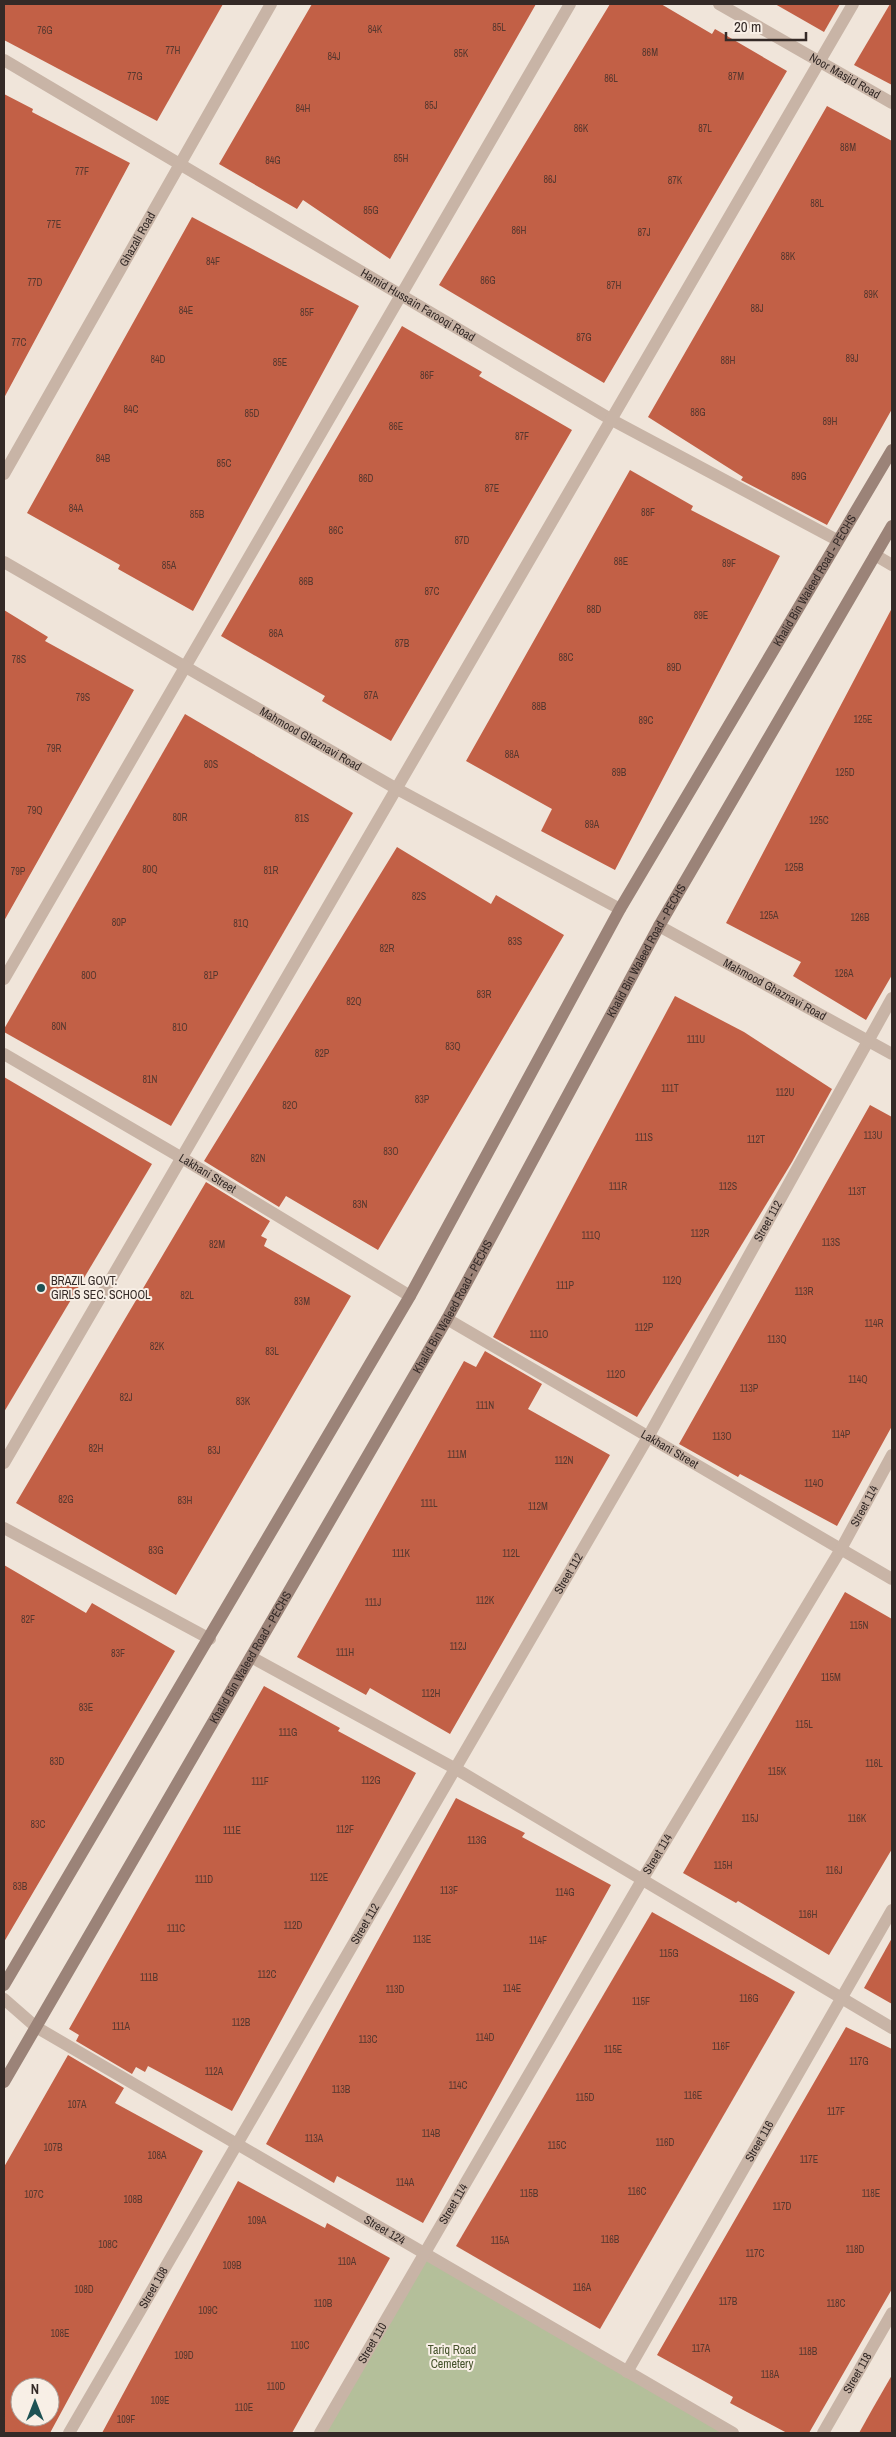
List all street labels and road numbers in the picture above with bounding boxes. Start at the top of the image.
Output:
street label: Noor Masjid Road [806,49,883,103]
street label: Ghazali Road [116,209,159,269]
street label: Hamid Hussain Farooqi Road [358,265,478,345]
street label: Khalid Bin Waleed Road - PECHS [770,511,860,649]
street label: Mahmood Ghaznavi Road [257,703,364,775]
street label: Khalid Bin Waleed Road - PECHS [603,881,690,1020]
street label: Mahmood Ghaznavi Road [720,955,829,1024]
street label: Lakhani Street [176,1150,239,1197]
street label: Street 112 [750,1198,786,1245]
street label: Khalid Bin Waleed Road - PECHS [409,1237,496,1376]
street label: Lakhani Street [638,1426,702,1472]
street label: Street 114 [847,1482,882,1530]
street label: Street 112 [550,1550,587,1597]
street label: Khalid Bin Waleed Road - PECHS [206,1588,295,1726]
street label: Street 114 [639,1830,676,1878]
street label: Street 112 [347,1900,383,1947]
street label: Street 116 [741,2118,777,2165]
street label: Street 114 [435,2180,472,2227]
street label: Street 124 [361,2212,409,2249]
street label: Street 108 [135,2264,172,2311]
street label: Street 110 [354,2320,391,2367]
street label: Street 118 [839,2350,875,2397]

